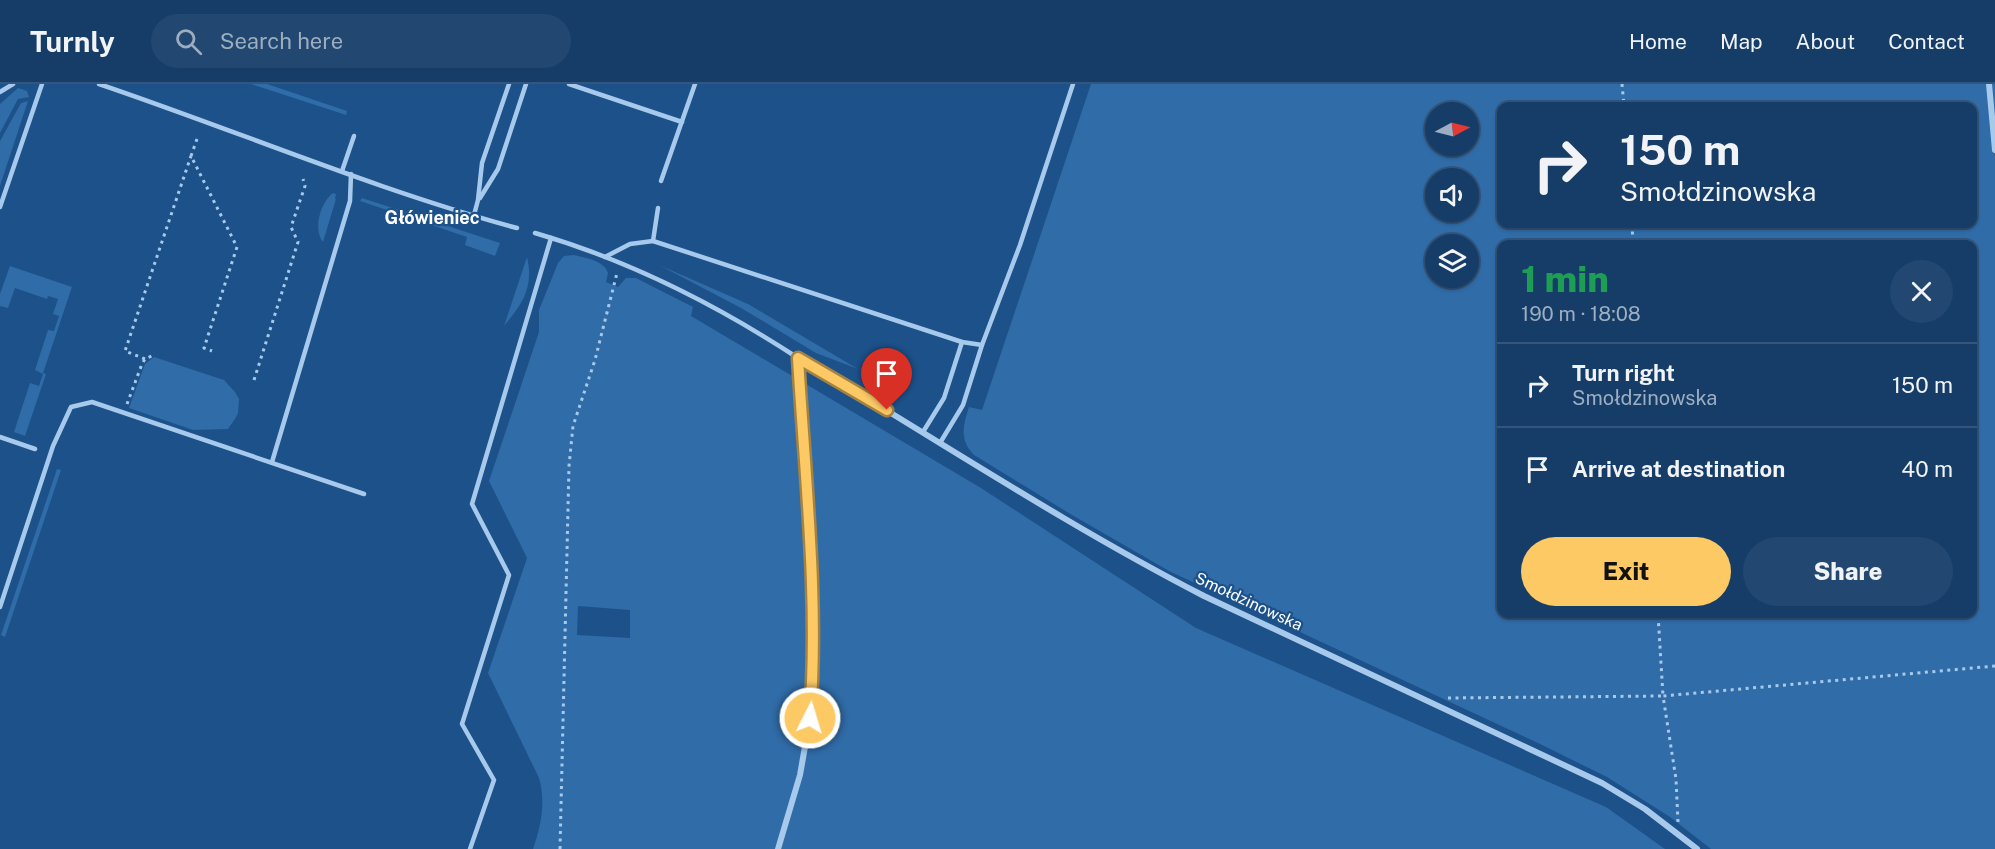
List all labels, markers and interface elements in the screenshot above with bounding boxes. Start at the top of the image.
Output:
search box [151,14,571,68]
text: Turnly [30,25,115,58]
icon: search [172,25,205,58]
text: Search here [220,28,343,54]
text: Home [1629,29,1687,54]
text: Map [1720,29,1763,54]
text: About [1796,29,1855,54]
text: Contact [1888,29,1965,54]
north arrow [1425,102,1479,156]
map controls [1425,102,1479,288]
text: 150 m [1620,125,1740,174]
icon: right [1521,126,1599,204]
button: sound [1425,168,1479,222]
text: Smołdzinowska [1620,175,1816,207]
district label: Główieniec [385,207,480,228]
button: layers [1425,234,1479,288]
text: 1 min [1521,258,1609,300]
button: close [1890,260,1953,323]
text: 190 m · 18:08 [1521,302,1641,326]
pin [861,348,912,410]
icon: arrive [870,357,903,390]
text: Turn right [1572,360,1675,386]
icon: right [1521,369,1554,402]
text: 150 m [1892,372,1953,398]
text: Smołdzinowska [1572,386,1717,410]
icon: arrive [1521,453,1554,486]
text: Arrive at destination [1572,456,1785,482]
text: 40 m [1901,456,1953,482]
button: Exit [1521,537,1731,606]
button: Share [1743,537,1953,606]
street label: Smołdzinowska [1192,568,1306,635]
position arrow [778,686,842,750]

